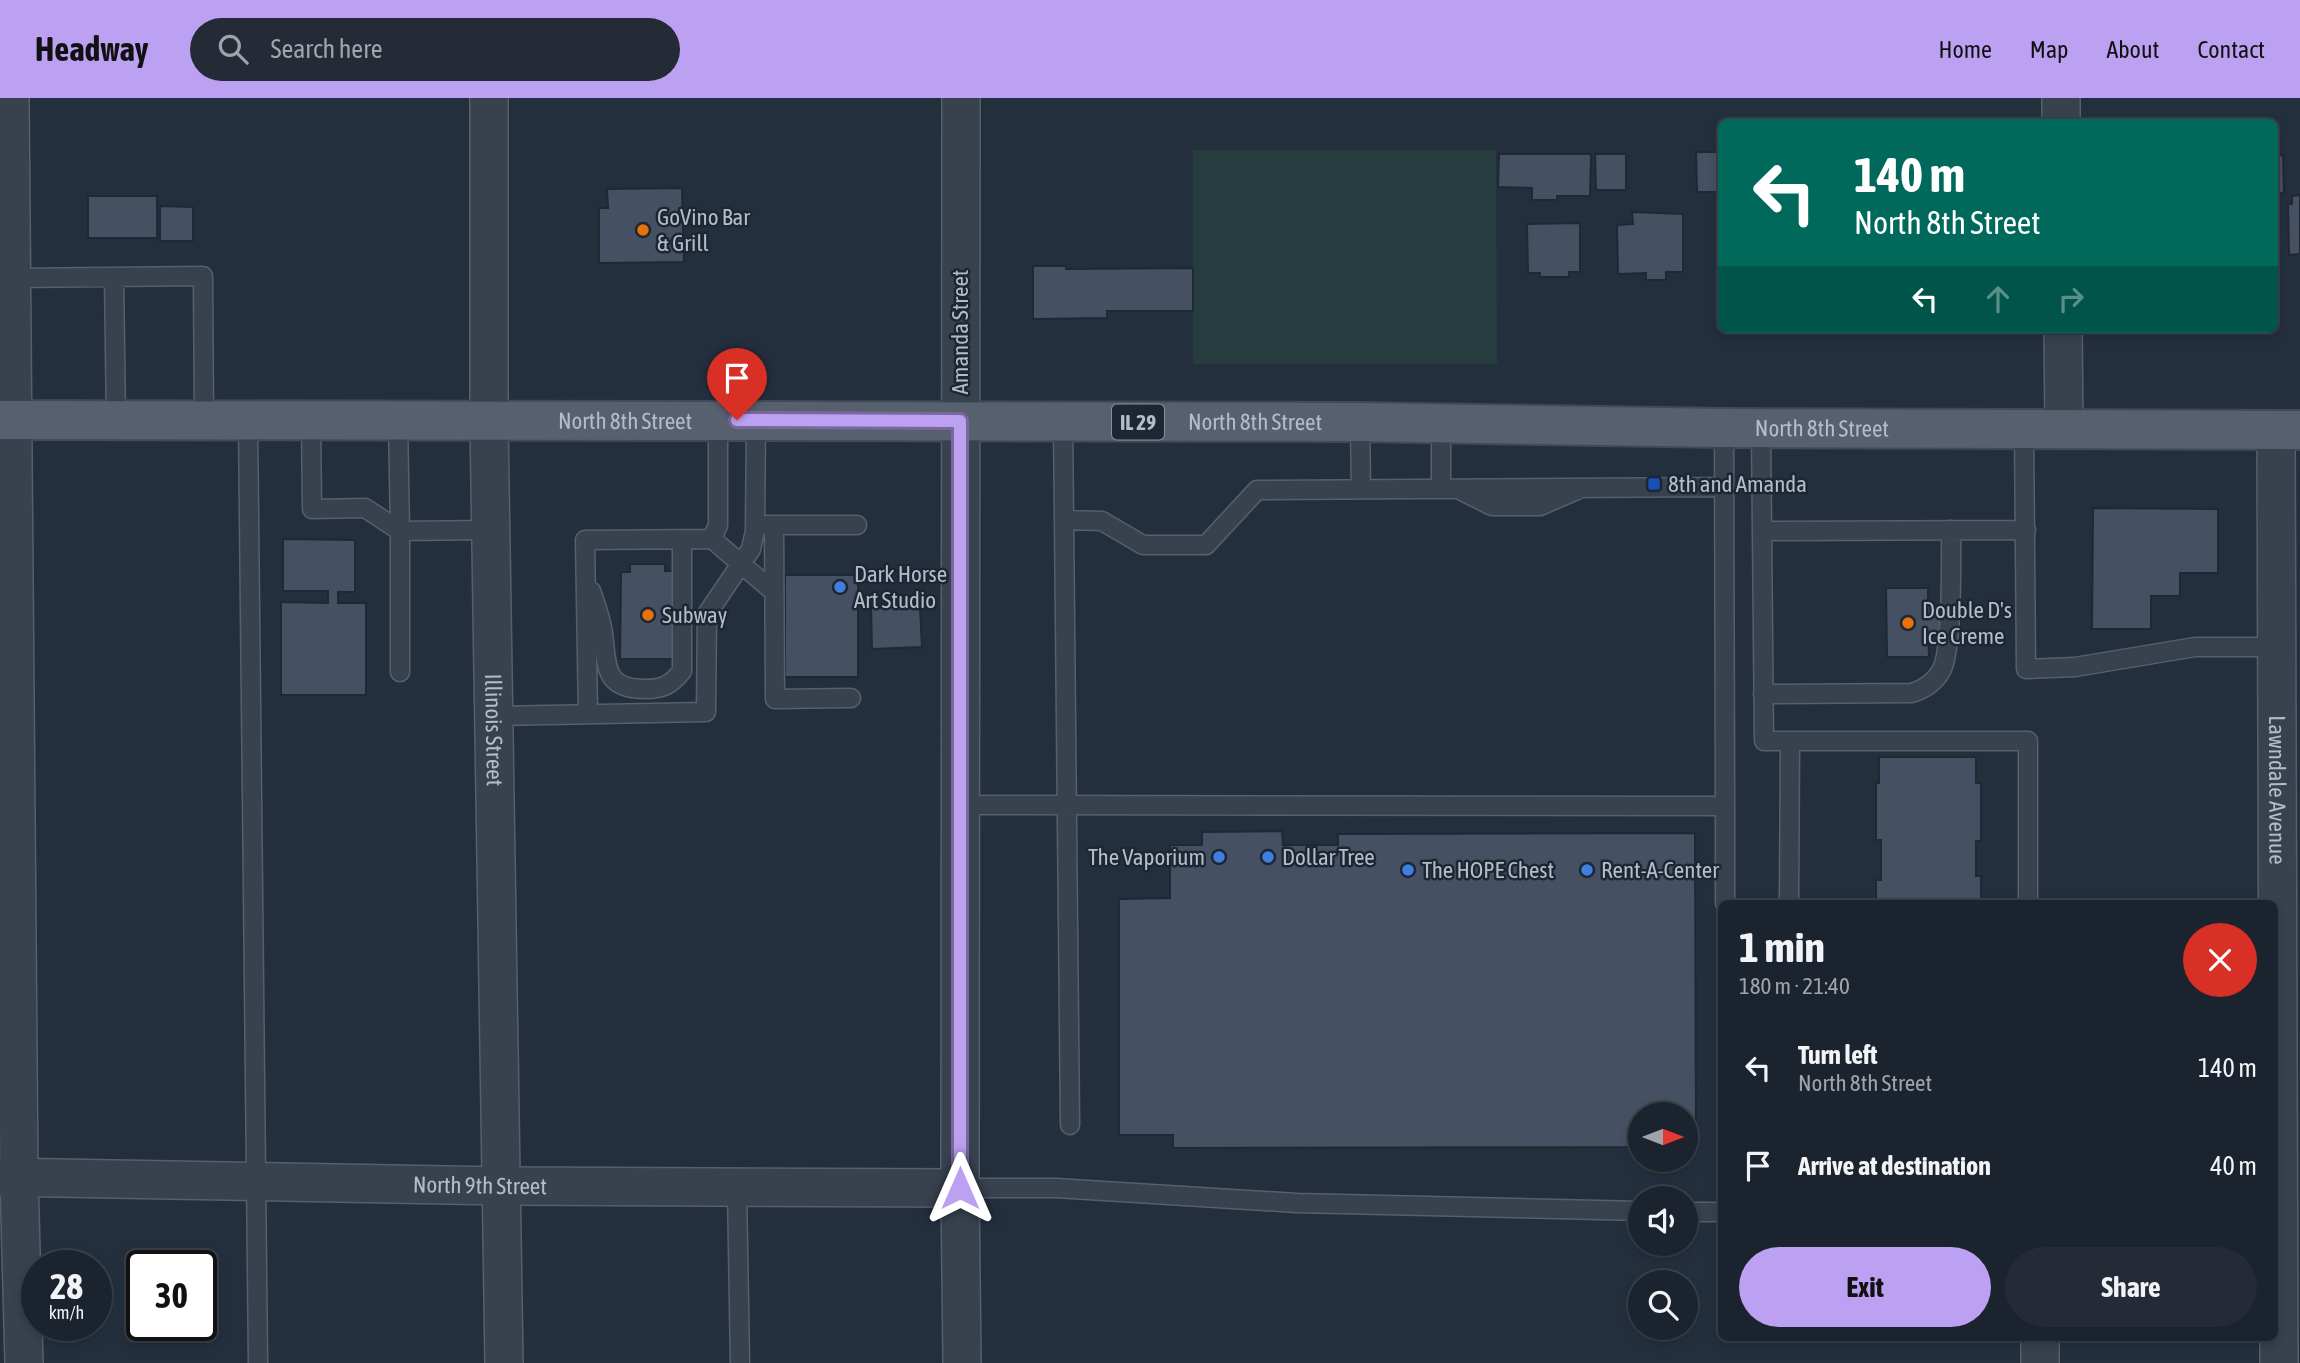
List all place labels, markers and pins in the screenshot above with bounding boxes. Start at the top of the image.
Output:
place label: GoVino Bar & Grill [657,204,751,256]
marker: GoVino Bar & Grill [635,222,651,238]
pin [707,348,767,420]
place label: 8th and Amanda [1668,471,1807,497]
marker: 8th and Amanda [1646,476,1662,492]
place label: Dark Horse Art Studio [854,561,947,613]
marker: Dark Horse Art Studio [832,579,848,595]
place label: Double D's Ice Creme [1922,597,2012,649]
place label: Subway [662,602,727,628]
marker: Subway [640,607,656,623]
marker: Double D's Ice Creme [1900,615,1916,631]
place label: The Vaporium [1088,844,1205,870]
place label: Dollar Tree [1282,844,1375,870]
marker: The Vaporium [1211,849,1227,865]
marker: Dollar Tree [1260,849,1276,865]
place label: The HOPE Chest [1422,857,1554,883]
place label: Rent-A-Center [1601,857,1720,883]
marker: The HOPE Chest [1400,862,1416,878]
marker: Rent-A-Center [1579,862,1595,878]

